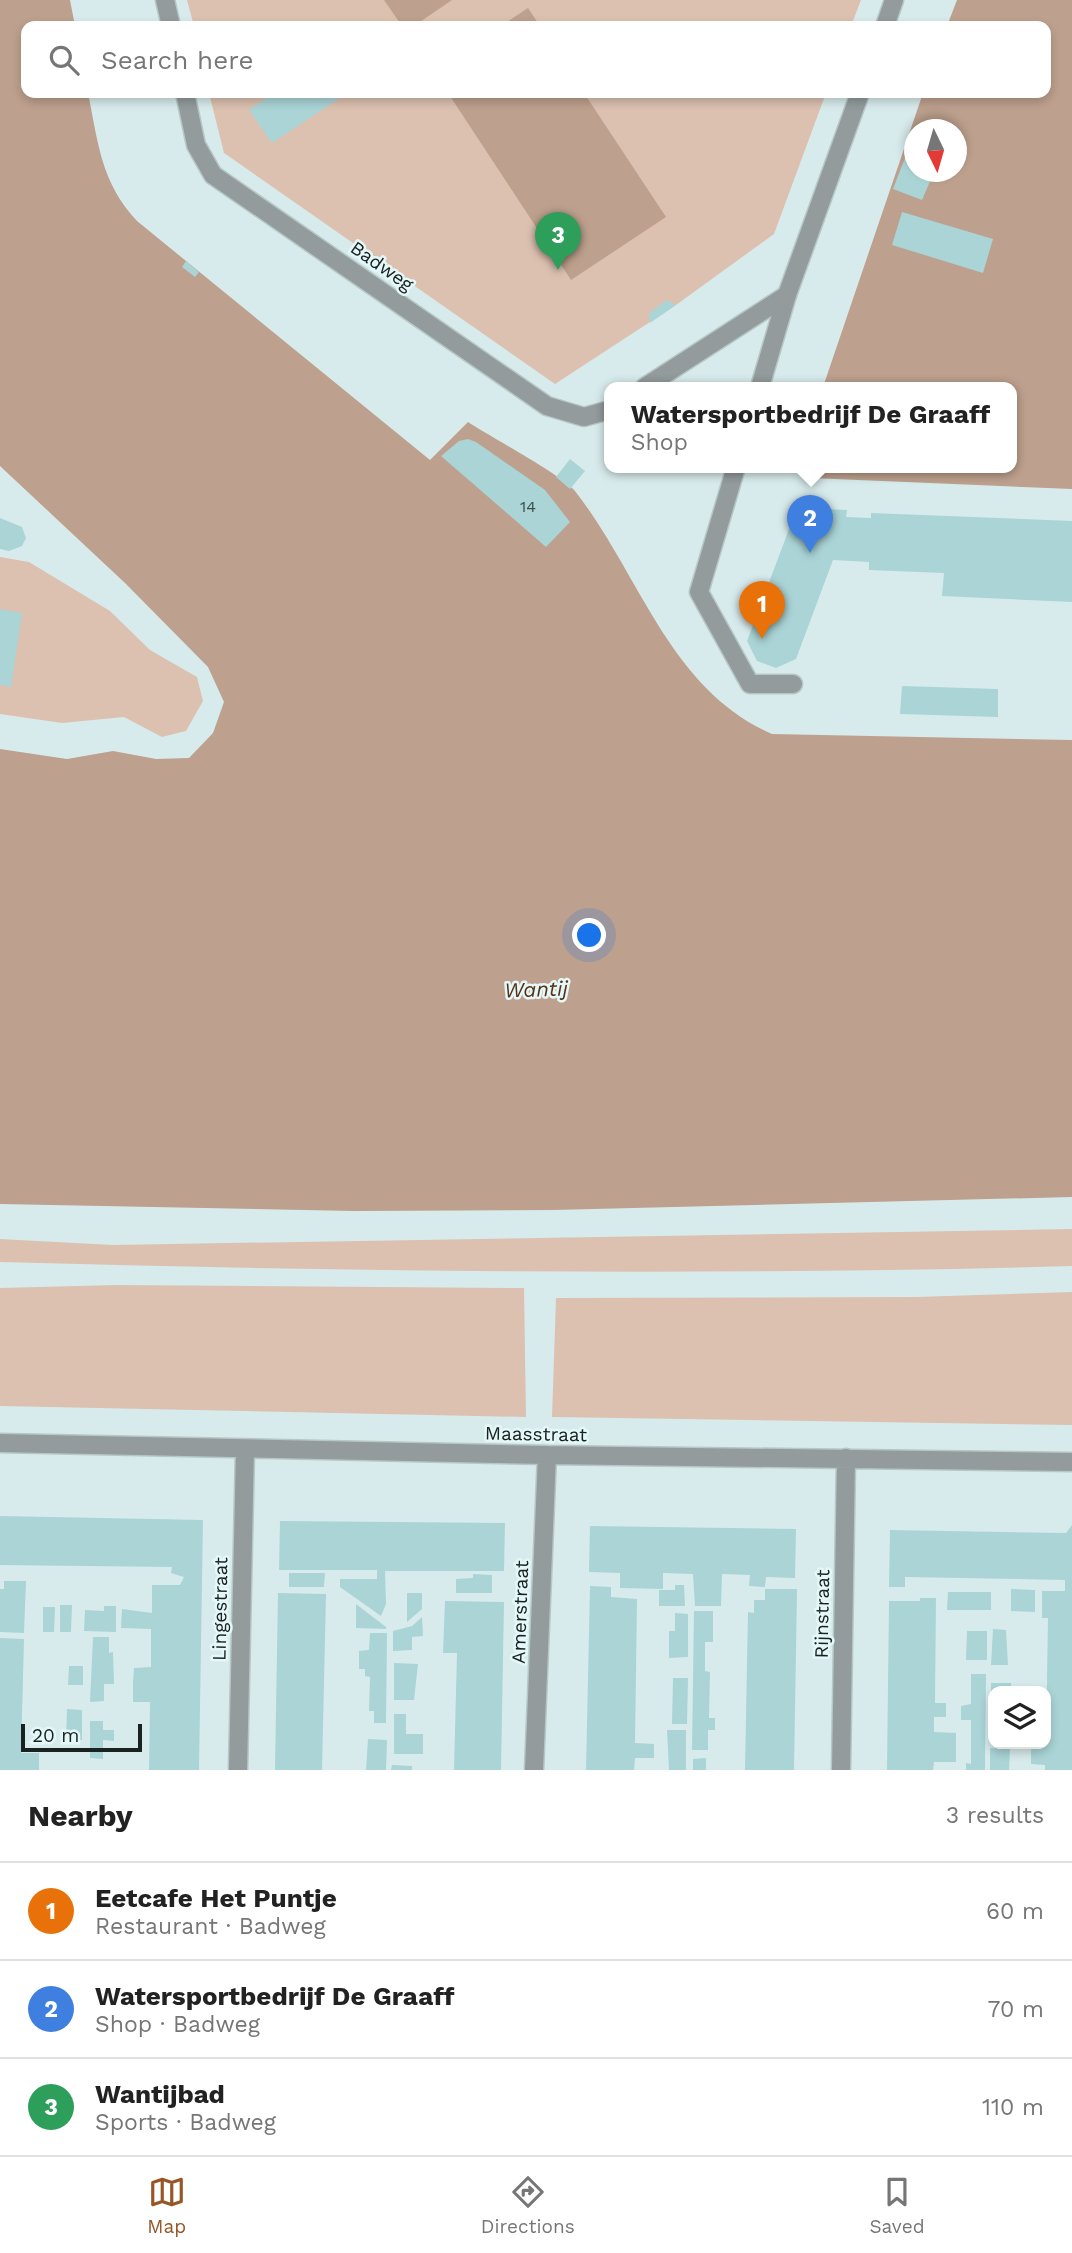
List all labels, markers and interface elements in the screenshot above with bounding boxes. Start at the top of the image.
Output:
search box [21,21,1051,98]
icon: search [45,41,83,79]
text: Search here [101,45,253,75]
north arrow [904,119,967,182]
pin: 3 [535,212,581,270]
street label: Badweg [346,236,419,296]
popup [604,382,1017,473]
text: Watersportbedrijf De Graaff [631,399,990,429]
text: Shop [631,429,688,456]
pin: 2 [787,495,833,553]
house number: 14 [520,497,536,516]
pin: 1 [739,581,785,639]
your location [572,918,606,952]
water label: Wantij [504,975,569,1003]
street label: Maasstraat [485,1422,587,1446]
street label: Lingestraat [208,1557,232,1661]
street label: Amerstraat [507,1560,533,1664]
street label: Rijnstraat [810,1569,834,1659]
map controls [988,1686,1051,1749]
button: layers [988,1686,1051,1749]
scale bar [21,1721,142,1753]
text: 20 m [32,1724,79,1747]
text: Nearby [28,1798,133,1833]
text: 3 results [946,1802,1044,1829]
text: Eetcafe Het Puntje [95,1883,337,1913]
text: 1 [46,1898,56,1925]
text: 60 m [986,1898,1044,1925]
text: Restaurant · Badweg [95,1913,326,1940]
text: Watersportbedrijf De Graaff [95,1981,455,2011]
text: 2 [44,1996,58,2023]
text: 70 m [987,1996,1044,2023]
text: Shop · Badweg [95,2011,260,2038]
text: Wantijbad [95,2079,225,2109]
text: 3 [44,2094,58,2121]
text: 110 m [982,2094,1044,2121]
text: Sports · Badweg [95,2109,276,2136]
tab: Map [147,2173,186,2238]
tab: Directions [481,2173,575,2238]
tab: Saved [869,2173,925,2238]

